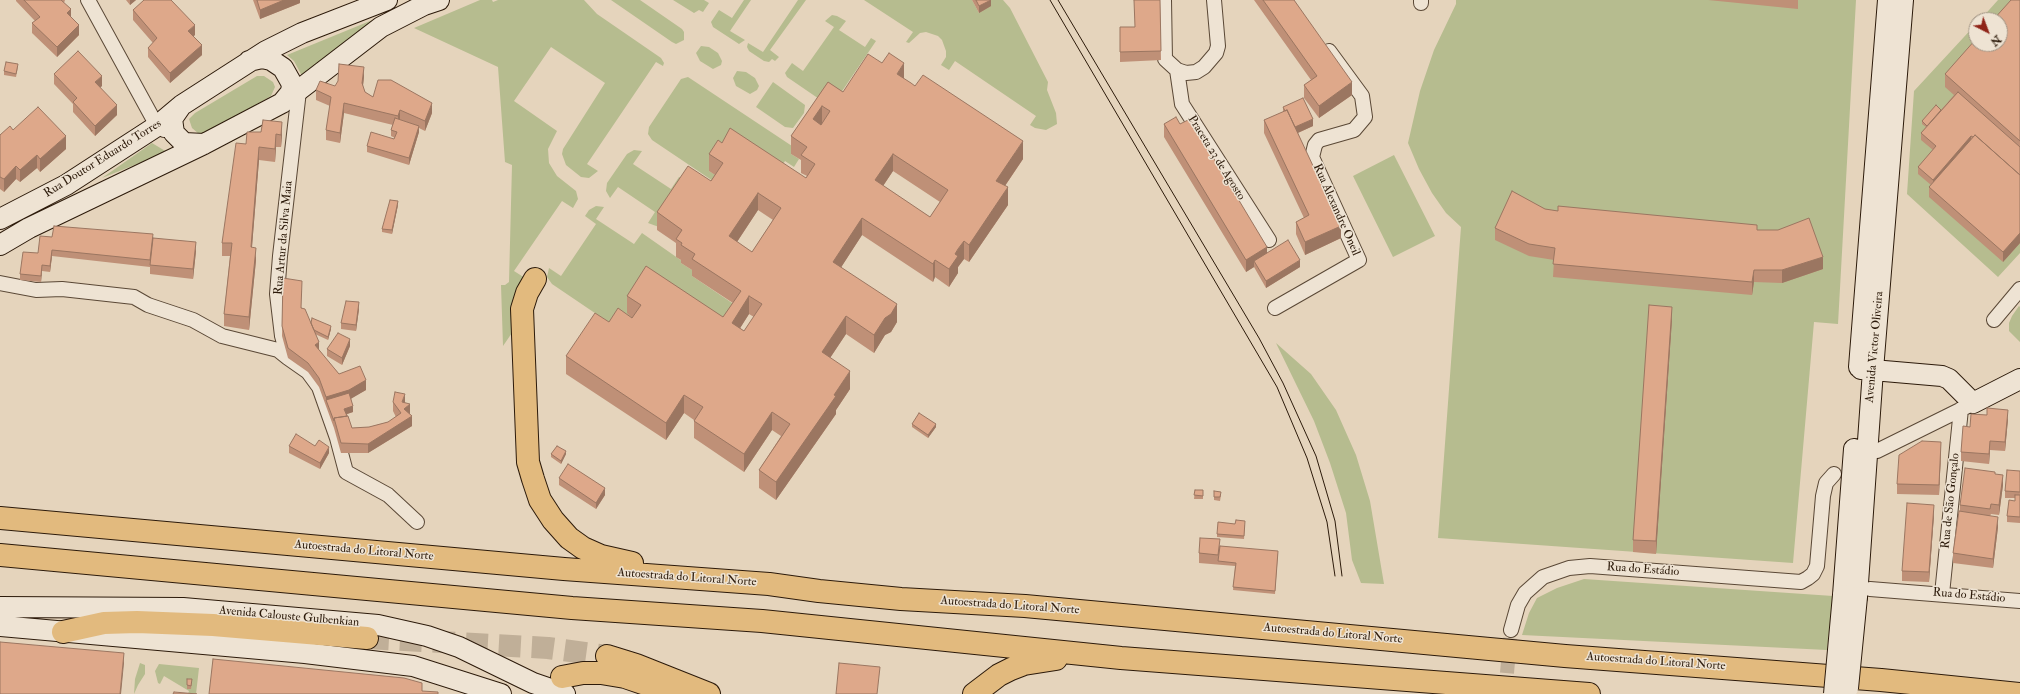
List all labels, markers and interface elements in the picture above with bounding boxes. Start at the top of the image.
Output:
north arrow [1968,12,2008,52]
text: N [1988,32,2004,49]
street label: Praceta 23 de Agosto [1184,113,1248,203]
street label: Rua Doutor Eduardo Torres [42,117,164,201]
street label: Rua Alexandre Oneil [1309,162,1363,258]
street label: Rua Artur da Silva Maia [272,180,296,296]
street label: Avenida Victor Oliveira [1863,291,1887,403]
street label: Rua de São Gonçalo [1939,452,1963,550]
street label: Autoestrada do Litoral Norte [294,538,434,564]
street label: Rua do Estádio [1606,560,1680,580]
street label: Autoestrada do Litoral Norte [617,566,757,590]
street label: Rua do Estádio [1932,586,2006,606]
street label: Autoestrada do Litoral Norte [940,594,1080,618]
street label: Avenida Calouste Gulbenkian [218,604,360,630]
street label: Autoestrada do Litoral Norte [1263,621,1403,647]
street label: Autoestrada do Litoral Norte [1586,650,1726,674]

